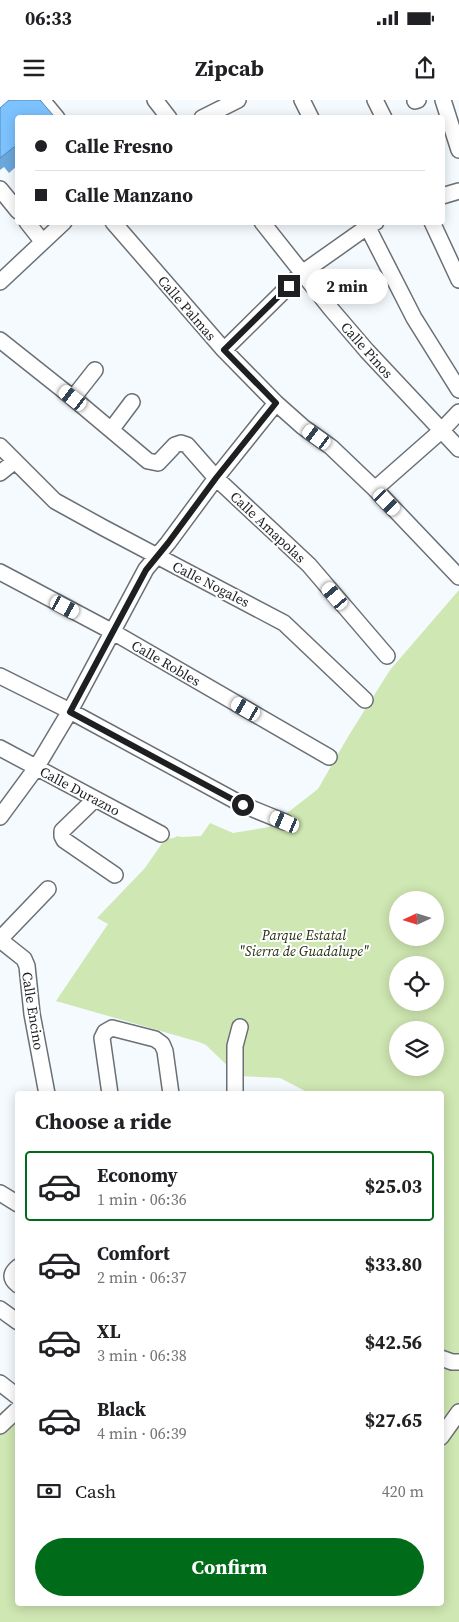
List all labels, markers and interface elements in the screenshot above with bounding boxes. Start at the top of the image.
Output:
text: 06:33 [25,5,72,31]
text: Zipcab [195,53,264,83]
icon: menu [20,54,48,82]
icon: share [411,54,439,82]
text: Calle Fresno [65,133,173,159]
text: Calle Manzano [65,182,193,208]
callout: 2 min [306,268,389,304]
street label: Calle Palmas [153,271,221,345]
route end [278,275,300,297]
text: 2 min [326,275,368,297]
street label: Calle Pinos [336,317,398,383]
car [56,383,89,413]
car [300,422,333,452]
car [371,486,402,518]
street label: Calle Amapolas [226,487,310,567]
street label: Calle Nogales [169,556,253,612]
car [319,580,350,612]
car [48,593,81,621]
street label: Calle Robles [128,635,204,691]
car [229,695,262,723]
street label: Calle Durazno [36,761,124,821]
route start [232,794,254,816]
car [268,809,301,835]
north arrow [389,891,444,946]
map controls [389,891,444,1076]
park label: Parque Estatal "Sierra de Guadalupe" [239,925,369,961]
button: locate [389,956,444,1011]
street label: Calle Encino [17,971,49,1052]
button: layers [389,1021,444,1076]
text: Choose a ride [35,1106,172,1136]
text: Economy [97,1162,178,1188]
icon: car [37,1164,82,1209]
text: $25.03 [365,1173,422,1199]
text: 1 min · 06:36 [97,1188,187,1210]
text: Comfort [97,1240,170,1266]
icon: car [37,1242,82,1287]
text: $33.80 [365,1251,422,1277]
text: 2 min · 06:37 [97,1266,187,1288]
text: XL [97,1318,120,1344]
icon: car [37,1320,82,1365]
text: $42.56 [365,1329,422,1355]
text: 3 min · 06:38 [97,1344,187,1366]
text: Black [97,1396,146,1422]
icon: car [37,1398,82,1443]
text: $27.65 [365,1407,422,1433]
text: 4 min · 06:39 [97,1422,187,1444]
icon: cash [35,1477,63,1505]
text: Cash [75,1478,116,1504]
text: 420 m [382,1480,424,1502]
button: Confirm [35,1538,424,1596]

